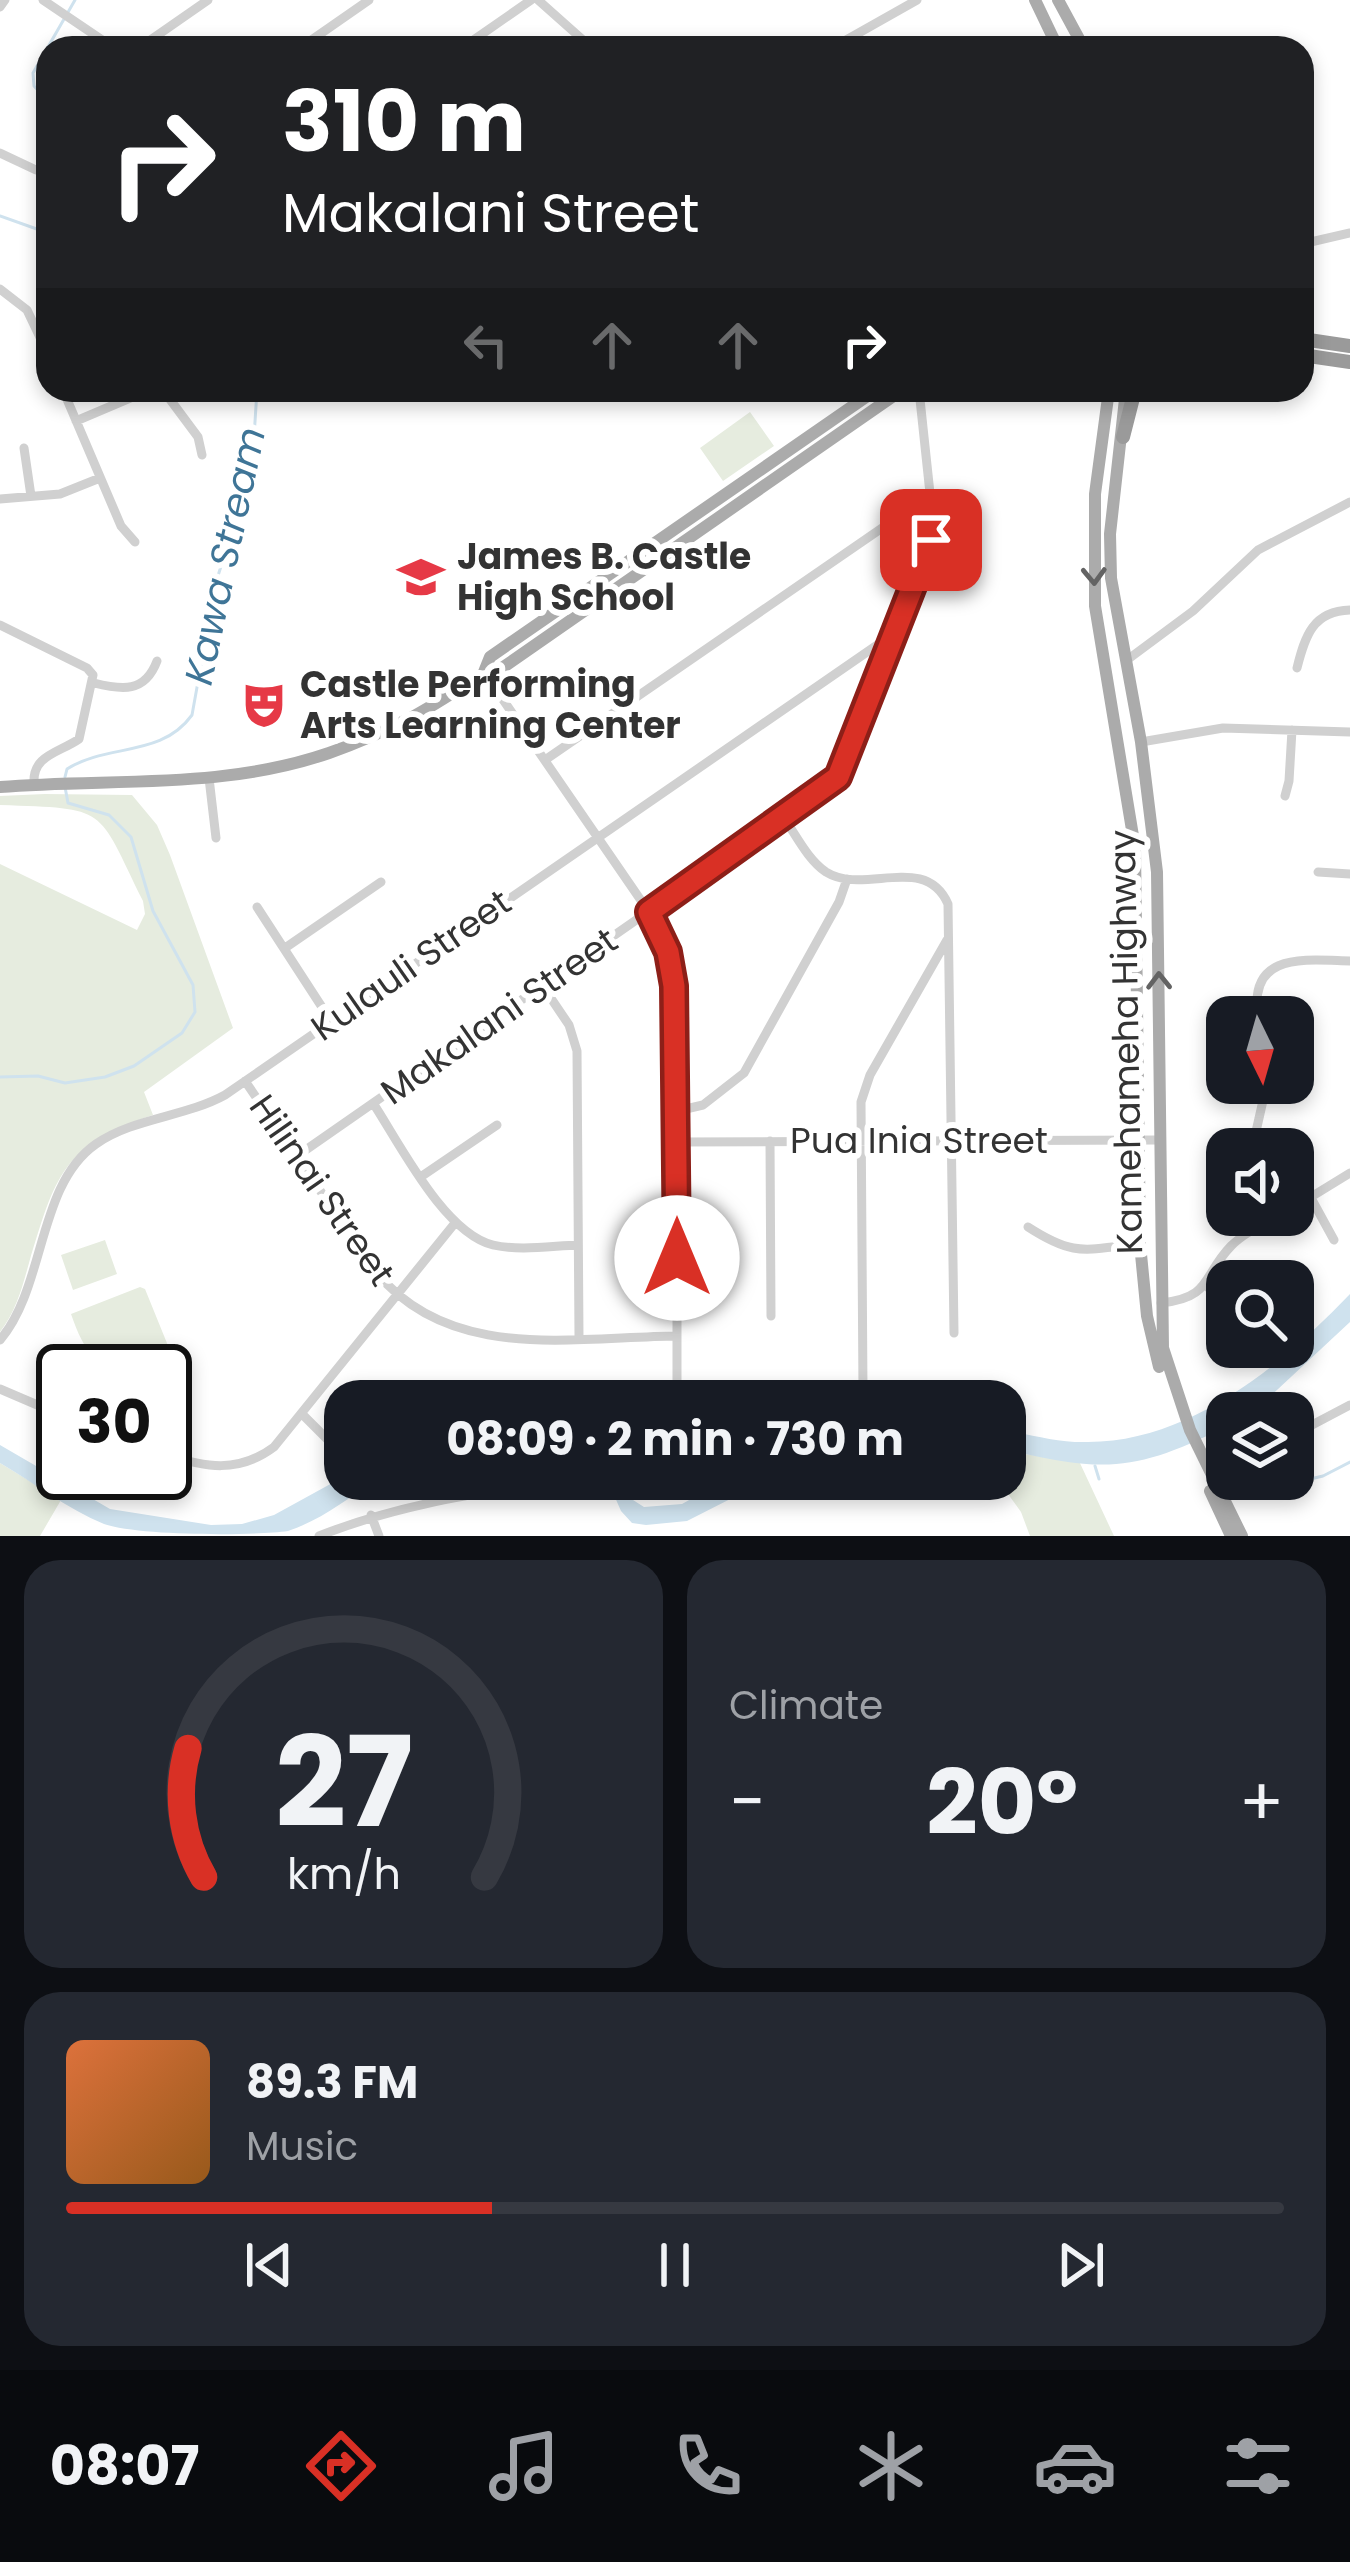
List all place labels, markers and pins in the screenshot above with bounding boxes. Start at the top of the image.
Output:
pin [880,489,982,591]
place label: James B. Castle High School [457,531,751,623]
school or university icon: James B. Castle High School [396,552,446,602]
place label: Castle Performing Arts Learning Center [300,659,681,751]
theatre icon: Castle Performing Arts Learning Center [239,680,289,730]

